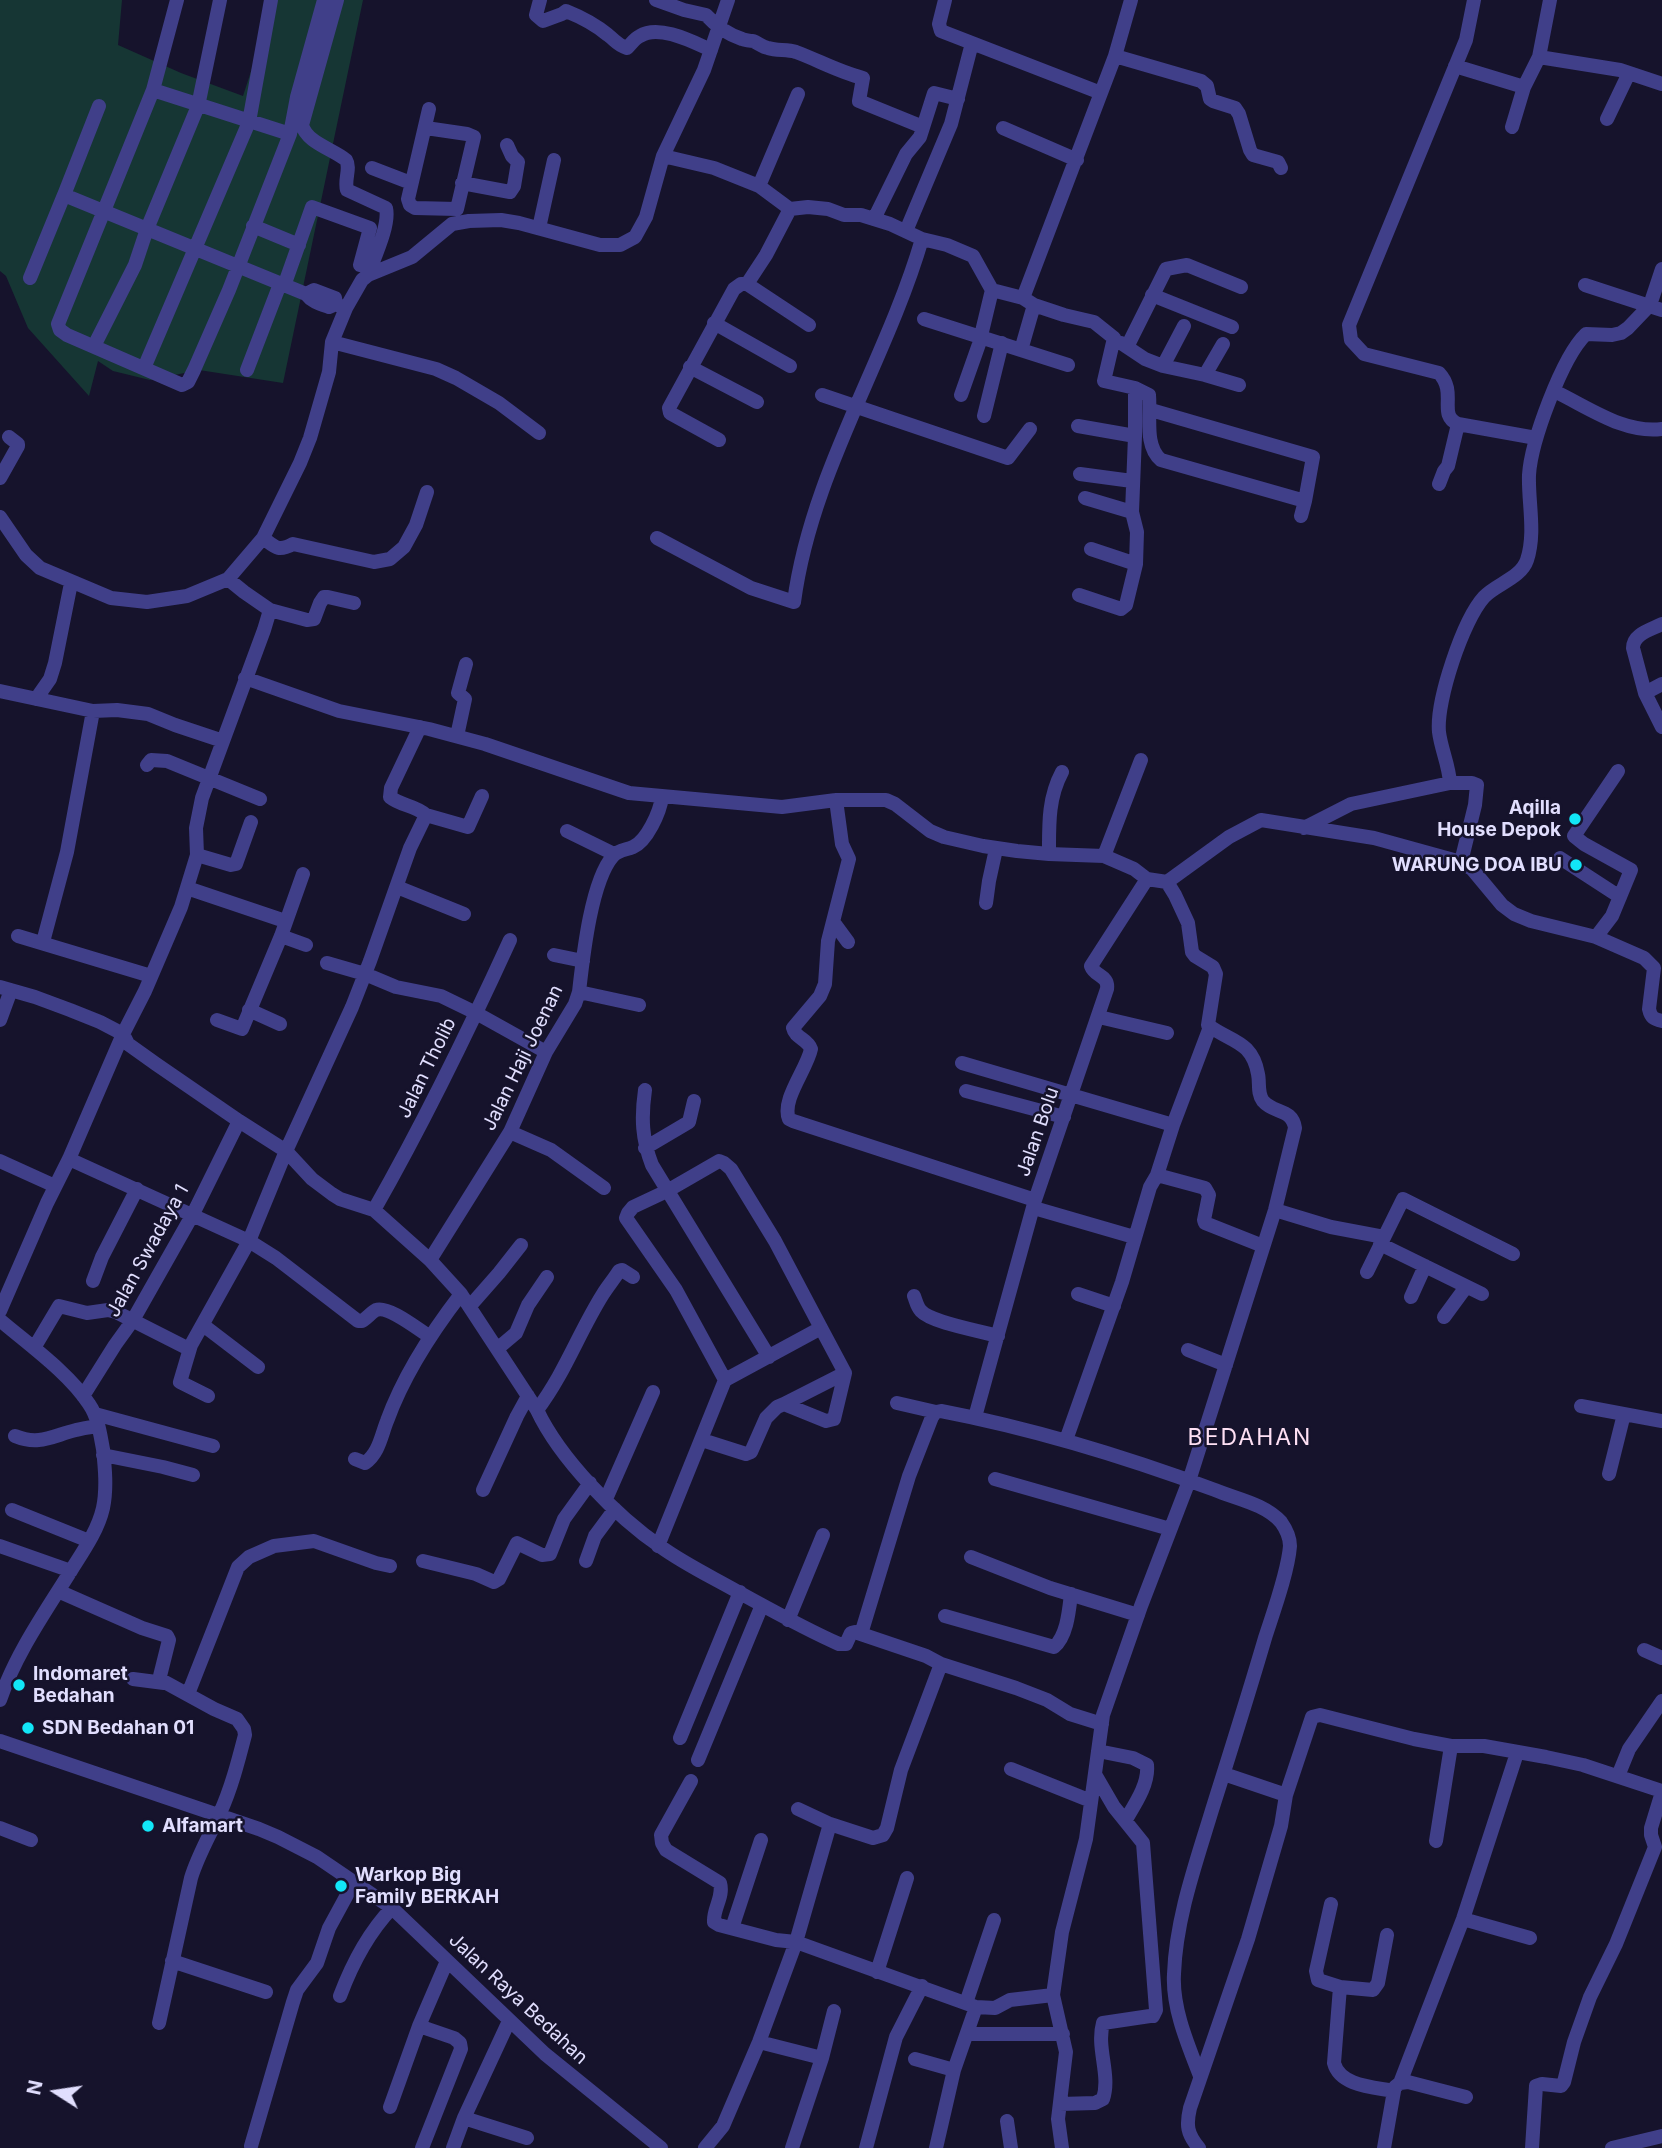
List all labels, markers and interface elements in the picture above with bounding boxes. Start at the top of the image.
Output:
place label: Aqilla House Depok [1437,797,1561,841]
marker: Aqilla House Depok [1567,811,1583,827]
place label: WARUNG DOA IBU [1392,854,1562,876]
marker: WARUNG DOA IBU [1568,857,1584,873]
street label: Jalan Haji Joenan [478,981,568,1135]
street label: Jalan Tholib [393,1014,461,1122]
street label: Jalan Bolu [1012,1084,1064,1180]
street label: Jalan Swadaya 1 [102,1181,194,1321]
district label: BEDAHAN [1188,1424,1312,1452]
place label: Indomaret Bedahan [33,1663,128,1707]
marker: Indomaret Bedahan [11,1677,27,1693]
place label: SDN Bedahan 01 [42,1717,194,1739]
marker: SDN Bedahan 01 [20,1720,36,1736]
place label: Alfamart [162,1815,243,1837]
marker: Alfamart [140,1818,156,1834]
place label: Warkop Big Family BERKAH [355,1864,499,1908]
marker: Warkop Big Family BERKAH [333,1878,349,1894]
street label: Jalan Raya Bedahan [444,1929,592,2069]
north arrow [21,2057,91,2127]
text: N [22,2078,48,2097]

